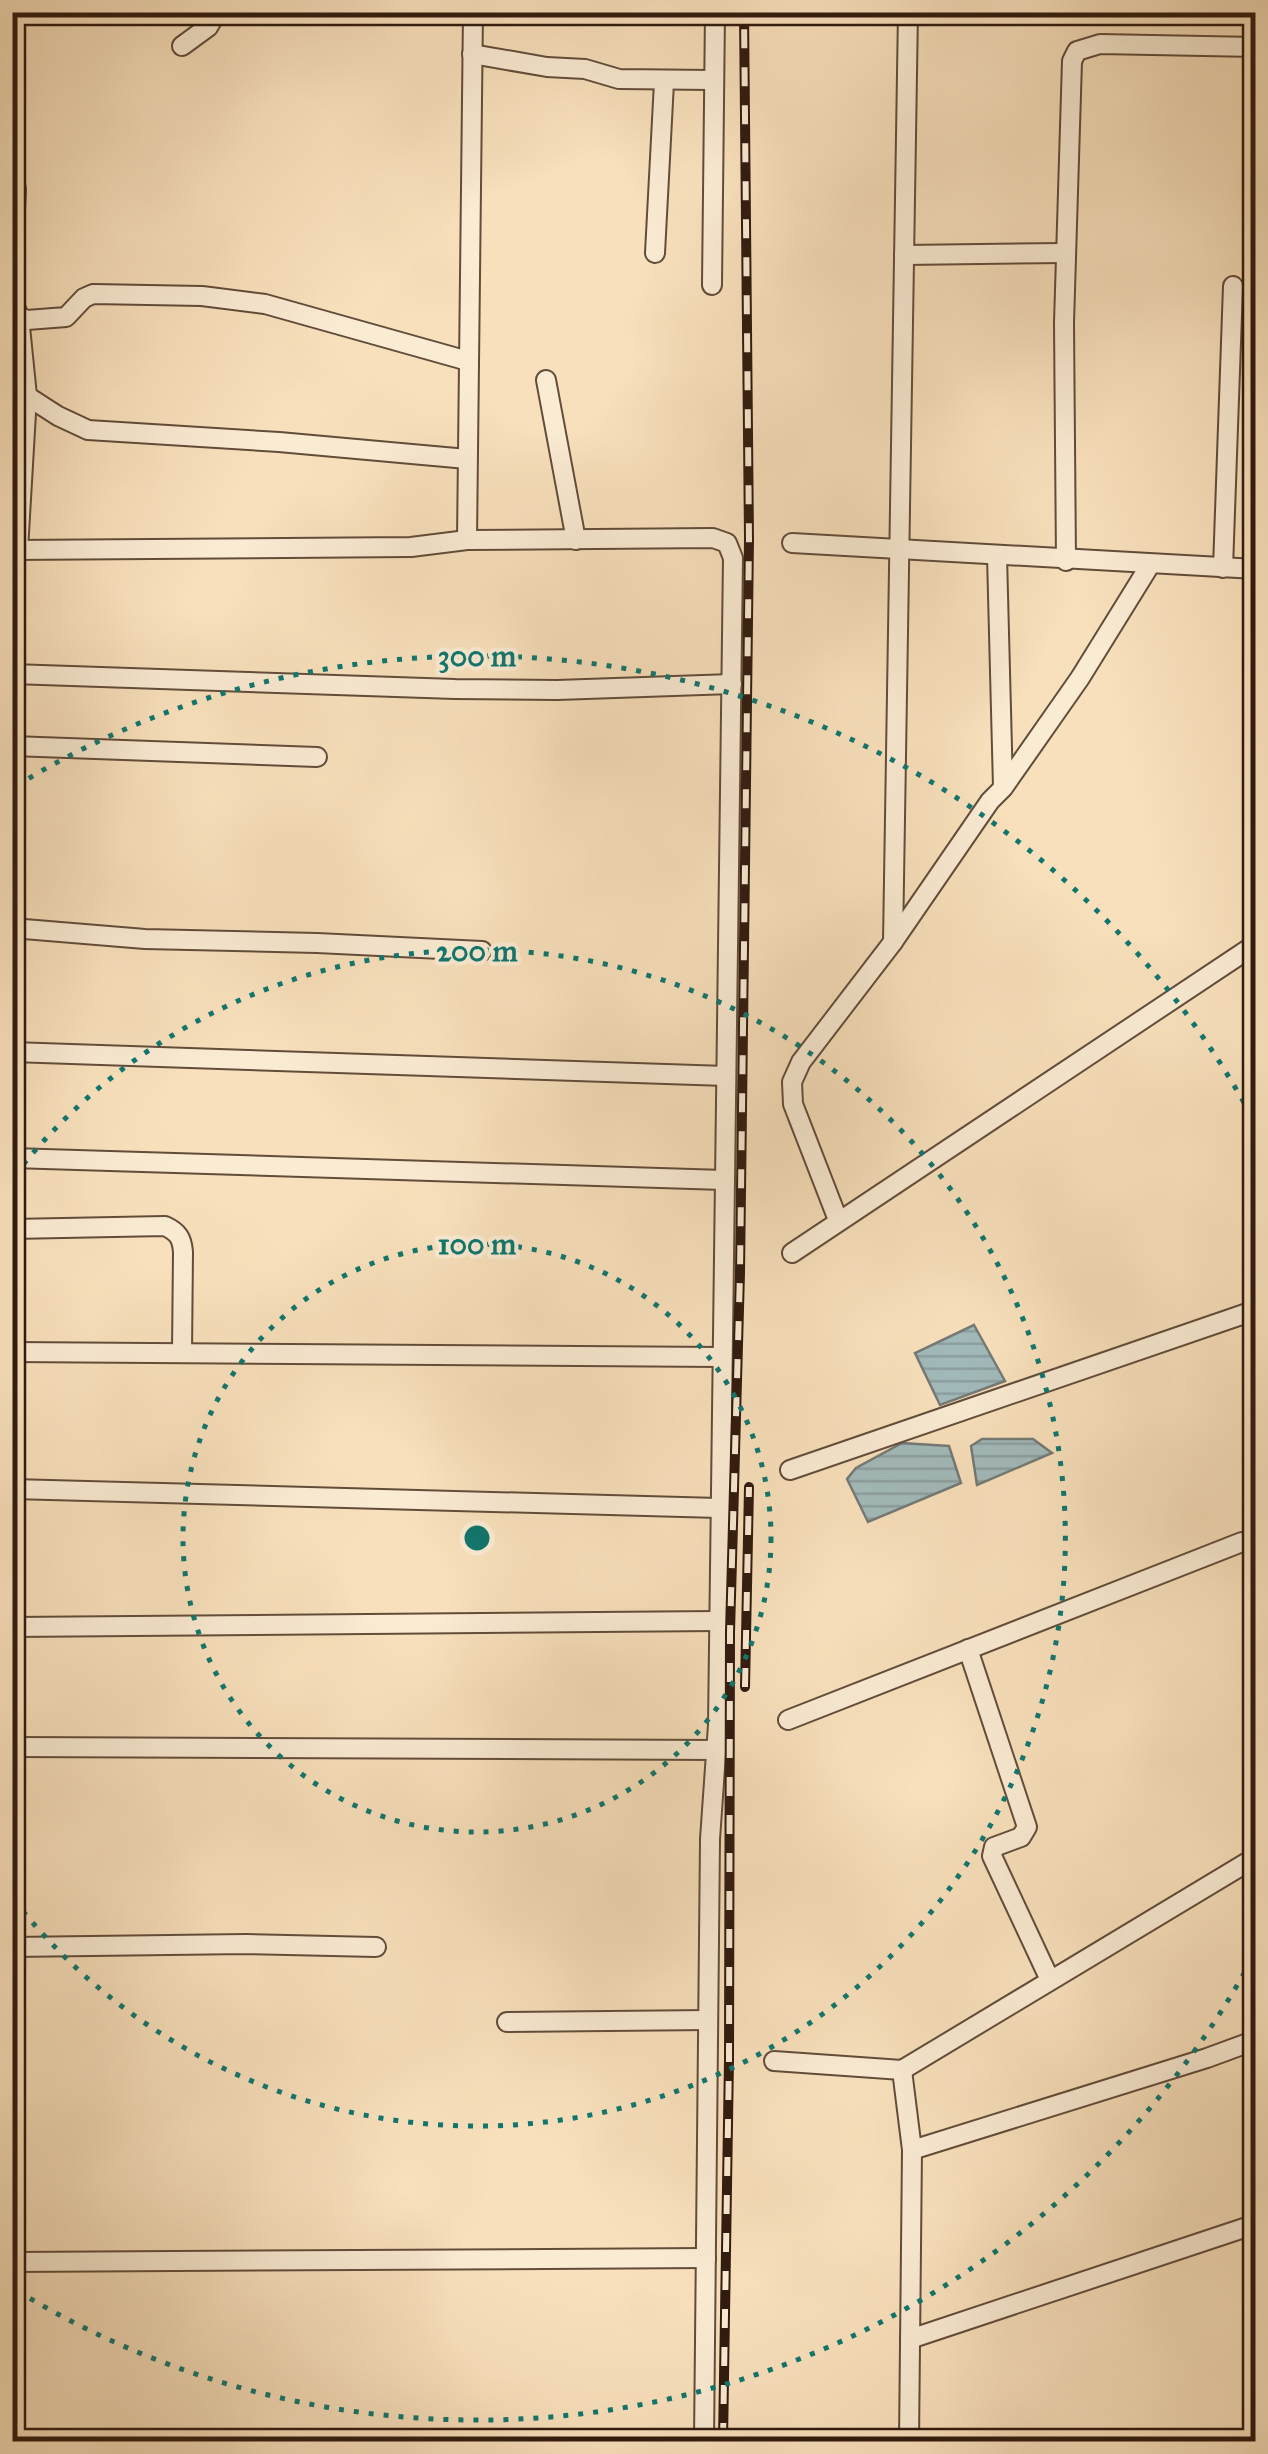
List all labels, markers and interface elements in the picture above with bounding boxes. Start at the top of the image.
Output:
text: 300 m [438,638,517,674]
text: 200 m [436,933,518,969]
text: 100 m [438,1226,517,1262]
centre of rings [459,1520,495,1556]

